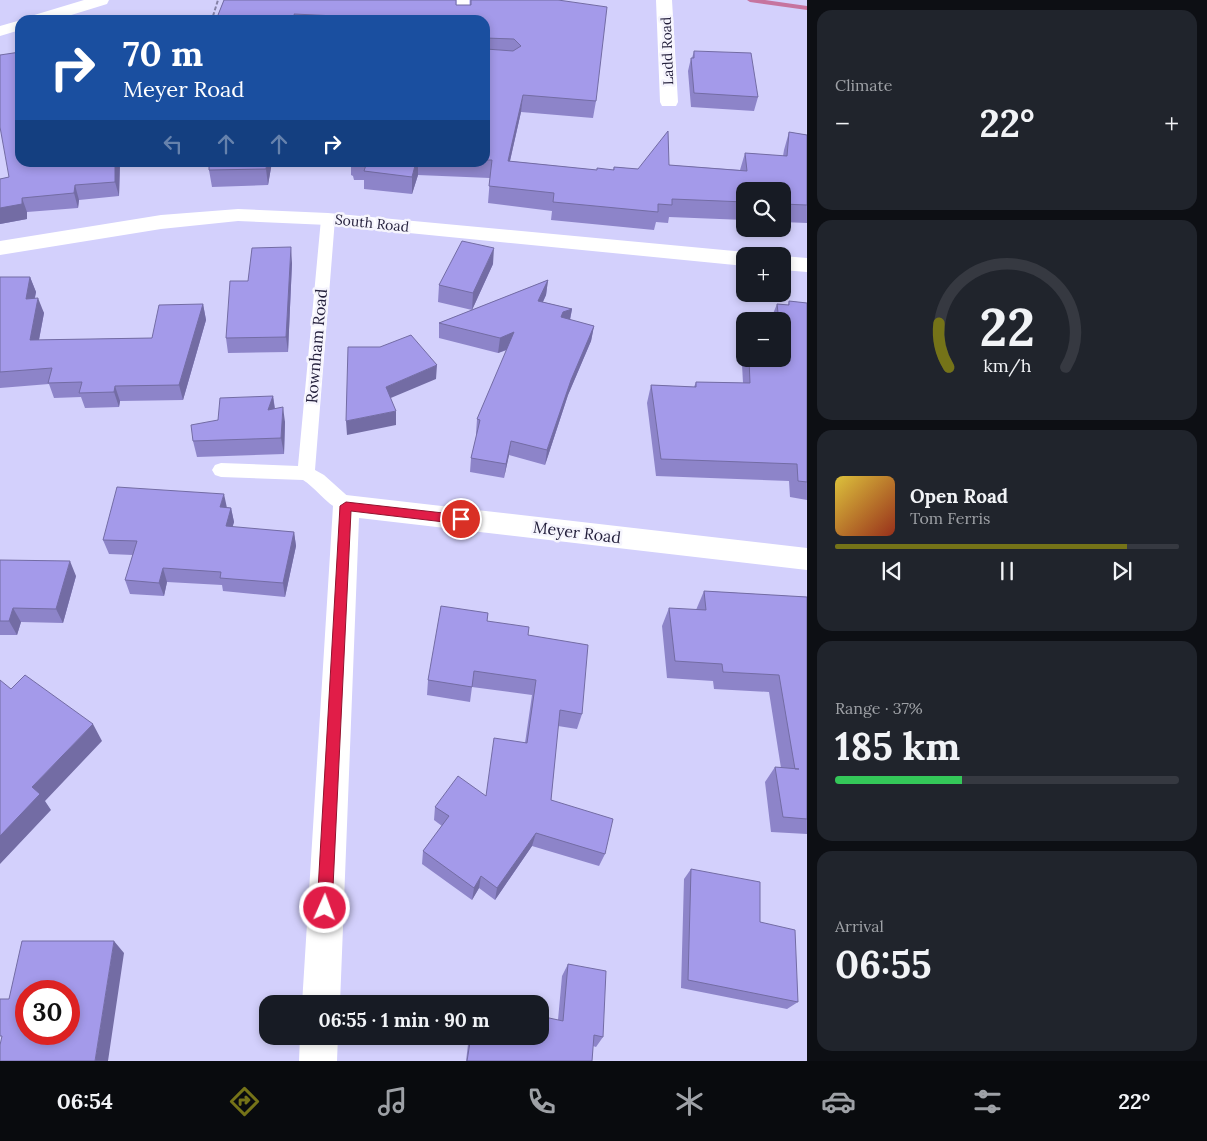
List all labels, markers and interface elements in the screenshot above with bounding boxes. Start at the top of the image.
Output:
street label: Ladd Road [657,16,677,86]
text: 70 m [123,31,203,76]
icon: right [40,35,105,100]
text: Meyer Road [123,75,245,103]
text: Climate [835,75,892,95]
text: 22° [979,99,1035,147]
text: − [835,106,850,142]
text: + [1164,106,1179,142]
icon: left [159,130,187,158]
icon: ahead [212,130,240,158]
icon: ahead [265,130,293,158]
icon: right [318,130,346,158]
map controls [736,182,791,367]
button: search [736,182,791,237]
street label: South Road [334,210,410,236]
button: + [736,247,791,302]
street label: Rownham Road [301,287,331,404]
text: 22 [979,294,1035,360]
button: − [736,312,791,367]
text: km/h [983,354,1031,377]
text: Open Road [910,484,1008,508]
pin [440,498,482,540]
icon: arrive [447,505,475,533]
text: Tom Ferris [910,508,990,528]
street label: Meyer Road [532,517,623,547]
icon: previous [878,557,906,585]
icon: pause [993,557,1021,585]
icon: next [1108,557,1136,585]
text: Range · 37% [835,698,923,718]
text: 185 km [835,722,960,770]
position arrow [298,881,350,933]
text: Arrival [835,916,884,936]
text: 06:55 [835,940,932,988]
speed limit sign: 30 [15,980,80,1045]
text: 06:55 · 1 min · 90 m [319,1008,489,1032]
icon: directions [227,1084,262,1119]
icon: music [375,1084,410,1119]
icon: phone [524,1084,559,1119]
icon: climate [672,1084,707,1119]
icon: car [821,1084,856,1119]
icon: filters [970,1084,1005,1119]
text: 06:54 [57,1087,113,1115]
text: 22° [1118,1087,1150,1115]

